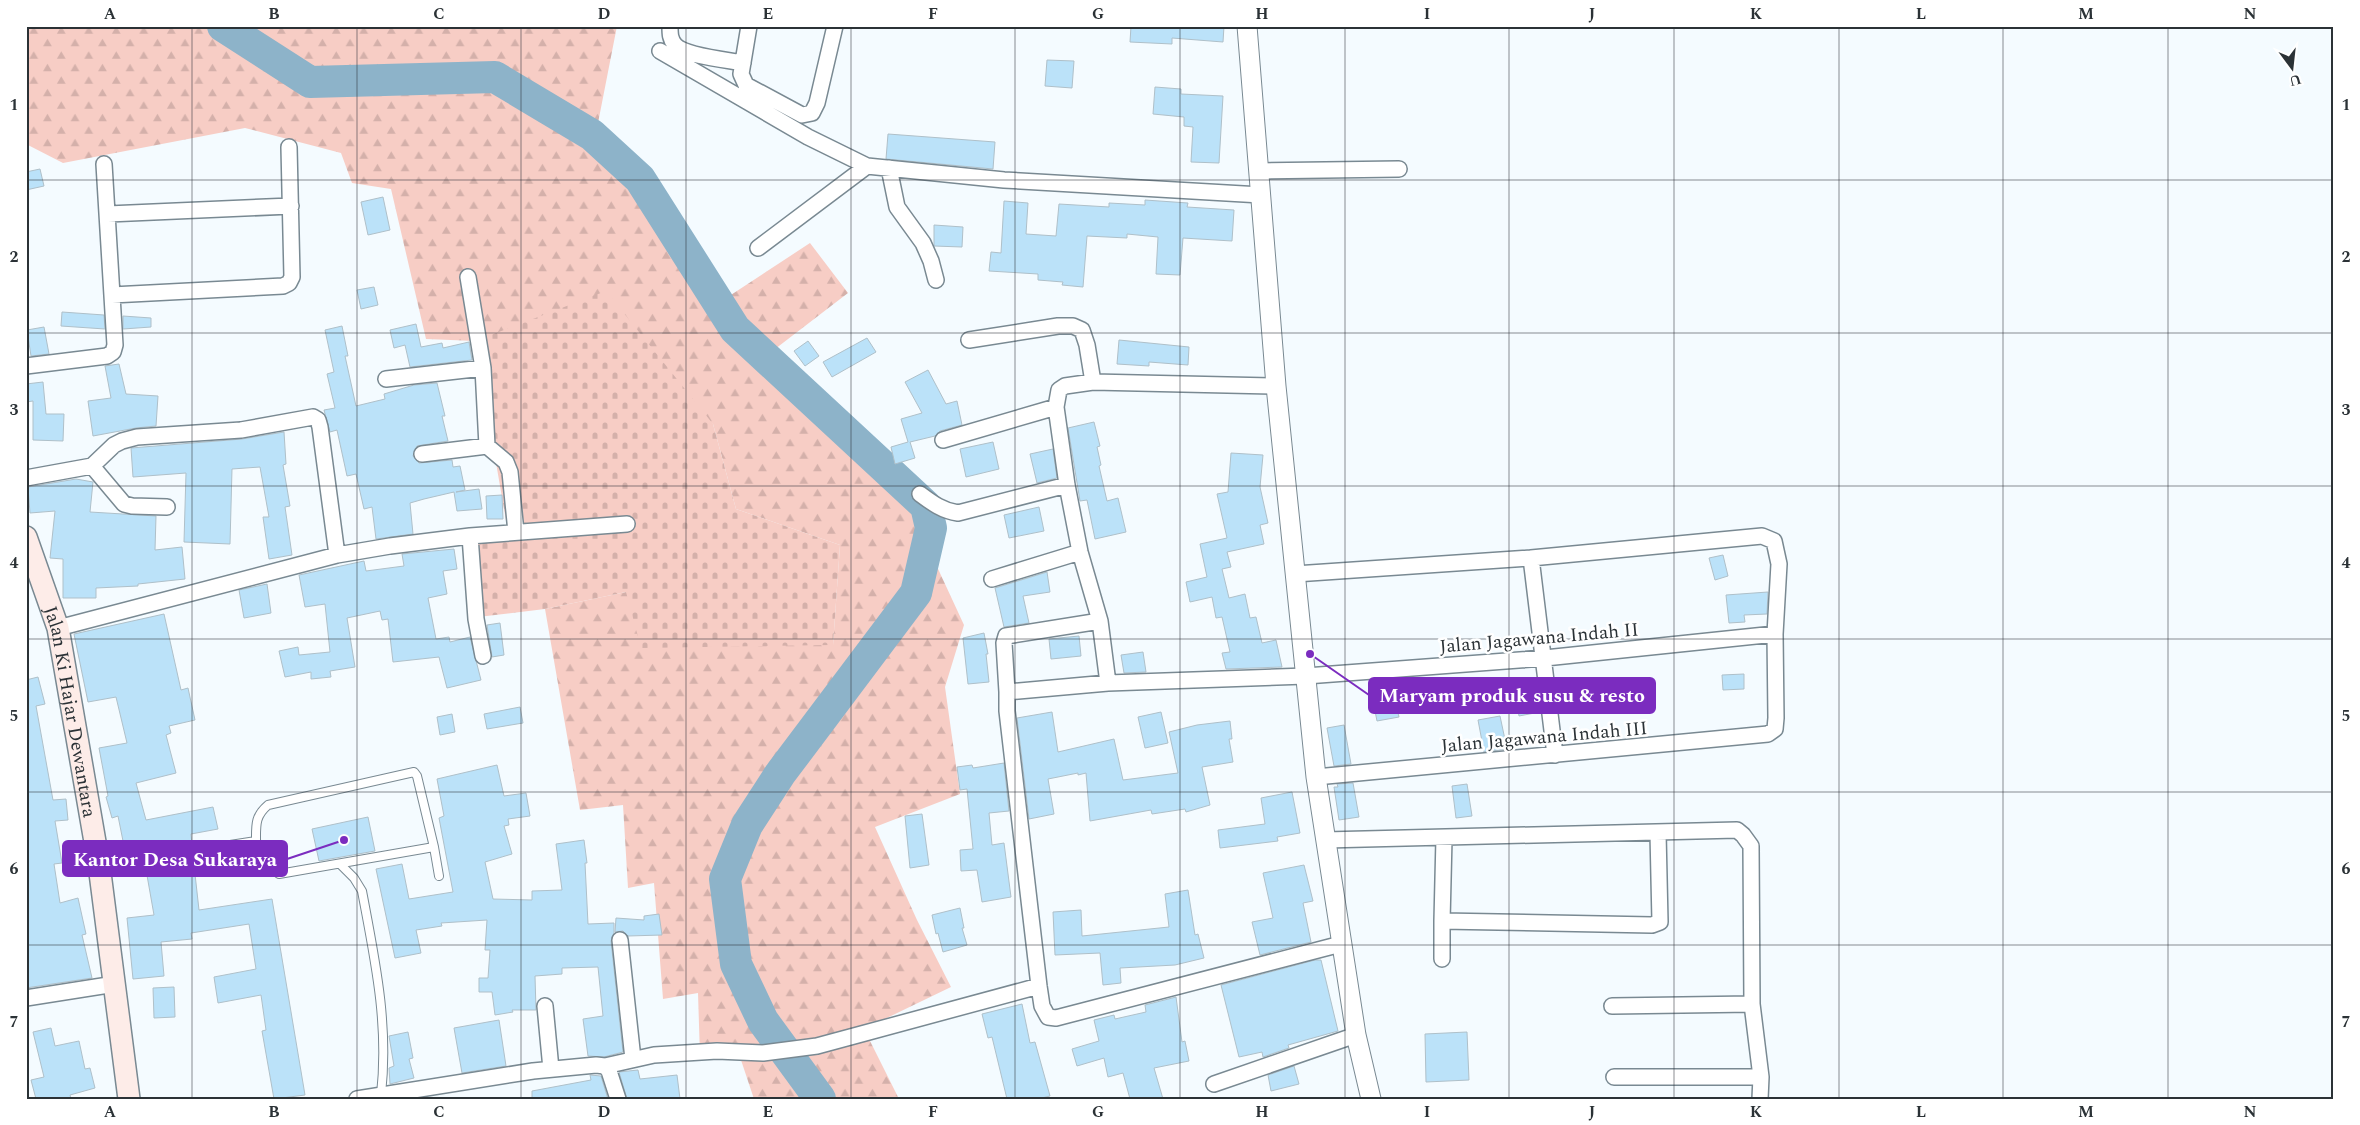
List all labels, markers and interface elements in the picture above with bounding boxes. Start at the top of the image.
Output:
text: A [104,2,117,26]
text: B [268,2,280,26]
text: C [433,2,445,26]
text: D [598,2,611,26]
text: E [763,2,773,26]
text: F [928,2,938,26]
text: G [1092,2,1104,26]
text: H [1255,2,1269,26]
text: I [1424,2,1430,26]
text: J [1589,2,1596,26]
text: K [1750,2,1763,26]
text: L [1916,2,1926,26]
text: M [2078,2,2094,26]
text: N [2243,2,2257,26]
north arrow [2268,42,2318,92]
text: U [2287,68,2304,92]
text: 1 [10,93,18,117]
text: 1 [2342,93,2350,117]
text: 2 [10,245,19,269]
text: 2 [2342,245,2351,269]
text: 3 [10,398,19,422]
text: 3 [2342,398,2351,422]
text: 4 [10,551,19,575]
text: 4 [2342,551,2351,575]
street label: Jalan Ki Hajar Dewantara [35,602,104,821]
street label: Jalan Jagawana Indah II [1438,615,1640,662]
callout: Maryam produk susu & resto [1369,678,1655,713]
text: Maryam produk susu & resto [1379,681,1645,711]
text: 5 [10,704,18,728]
text: 5 [2342,704,2350,728]
street label: Jalan Jagawana Indah III [1440,714,1649,761]
callout: Kantor Desa Sukaraya [63,841,287,876]
text: Kantor Desa Sukaraya [73,845,278,875]
text: 6 [10,857,19,881]
text: 6 [2342,857,2351,881]
text: 7 [10,1010,19,1034]
text: 7 [2342,1010,2351,1034]
text: A [104,1100,117,1124]
text: B [268,1100,280,1124]
text: C [433,1100,445,1124]
text: D [598,1100,611,1124]
text: E [763,1100,773,1124]
text: F [928,1100,938,1124]
text: G [1092,1100,1104,1124]
text: H [1255,1100,1269,1124]
text: I [1424,1100,1430,1124]
text: J [1589,1100,1596,1124]
text: K [1750,1100,1763,1124]
text: L [1916,1100,1926,1124]
text: M [2078,1100,2094,1124]
text: N [2243,1100,2257,1124]

